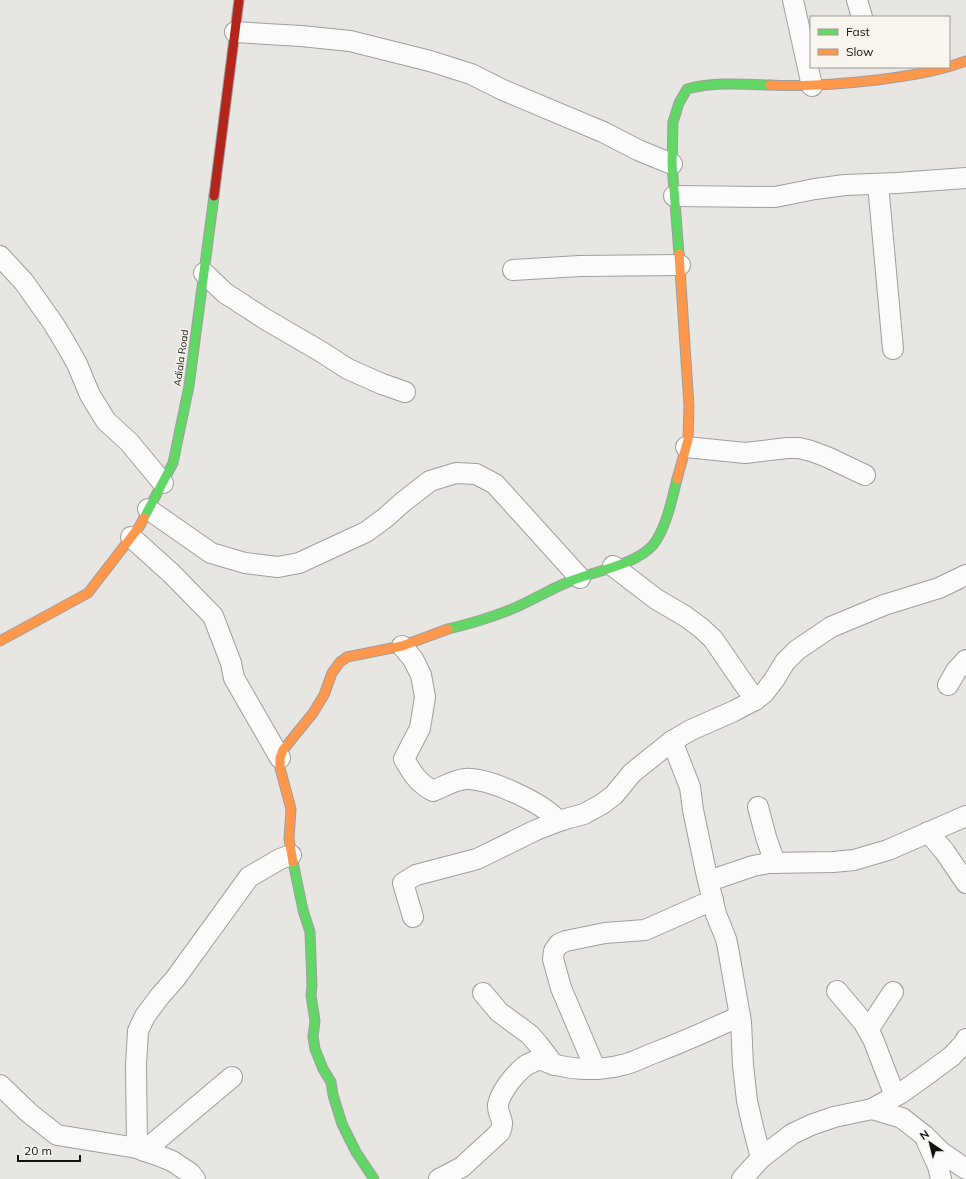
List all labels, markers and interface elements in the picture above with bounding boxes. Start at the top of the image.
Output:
legend [810,16,950,68]
text: Fast [846,24,870,39]
text: Slow [846,44,874,59]
street label: Adiala Road [171,329,191,387]
north arrow [910,1123,950,1163]
text: N [917,1127,932,1143]
scale bar [18,1137,80,1163]
text: 20 m [24,1143,52,1158]

